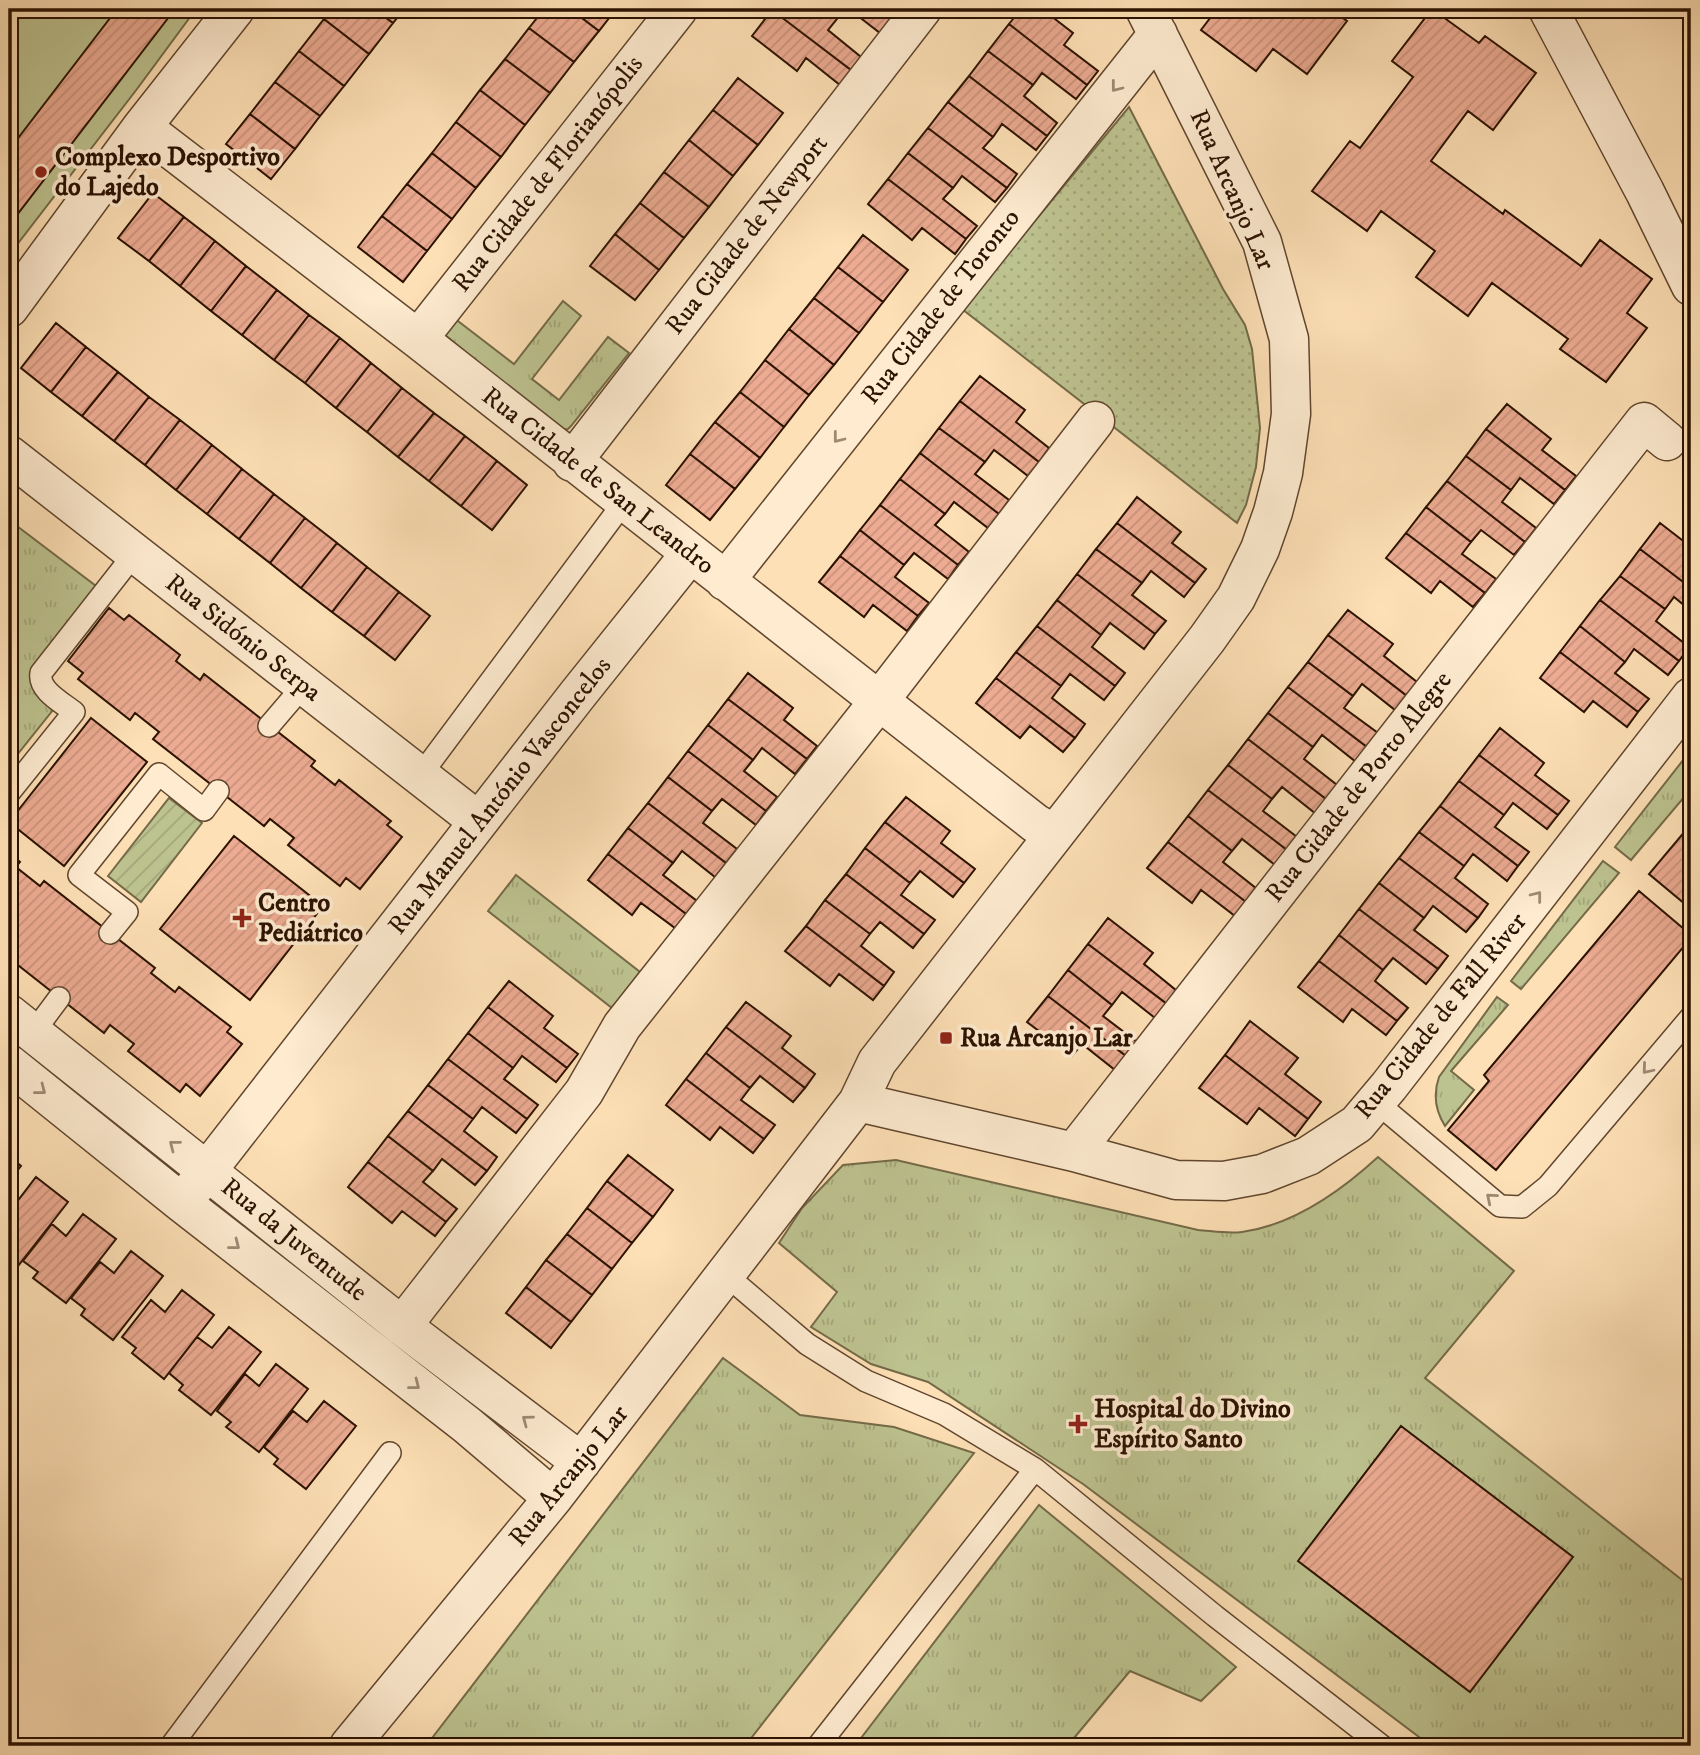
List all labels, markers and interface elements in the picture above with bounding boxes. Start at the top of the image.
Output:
street label: Rua Cidade de Florianópolis [445,49,651,299]
one-way arrow [1111,80,1124,92]
street label: Rua Arcanjo Lar [1182,105,1282,276]
street label: Rua Cidade de Newport [659,128,835,342]
place label: Complexo Desportivo do Lajedo [55,141,280,204]
marker: Complexo Desportivo do Lajedo [33,164,49,180]
street label: Rua Cidade de Toronto [854,203,1028,411]
street label: Rua Cidade de San Leandro [475,380,721,582]
one-way arrow [833,431,846,443]
street label: Rua Sidónio Serpa [158,567,328,709]
street label: Rua Manuel António Vasconcelos [381,650,619,942]
street label: Rua Cidade de Porto Alegre [1258,665,1460,909]
place label: Centro Pediátrico [258,887,363,950]
one-way arrow [1528,891,1541,903]
street label: Rua Cidade de Fall River [1348,906,1535,1126]
marker: Centro Pediátrico [232,908,252,928]
place label: Rua Arcanjo Lar [960,1022,1133,1055]
marker: Rua Arcanjo Lar [938,1030,954,1046]
one-way arrow [1643,1061,1655,1074]
one-way arrow [34,1081,46,1094]
one-way arrow [169,1140,182,1153]
street label: Rua da Juventude [214,1171,374,1309]
one-way arrow [1486,1194,1499,1206]
one-way arrow [228,1237,240,1250]
one-way arrow [407,1376,420,1389]
place label: Hospital do Divino Espírito Santo [1094,1393,1291,1456]
street label: Rua Arcanjo Lar [502,1398,636,1553]
marker: Hospital do Divino Espírito Santo [1068,1414,1088,1434]
one-way arrow [522,1416,535,1429]

